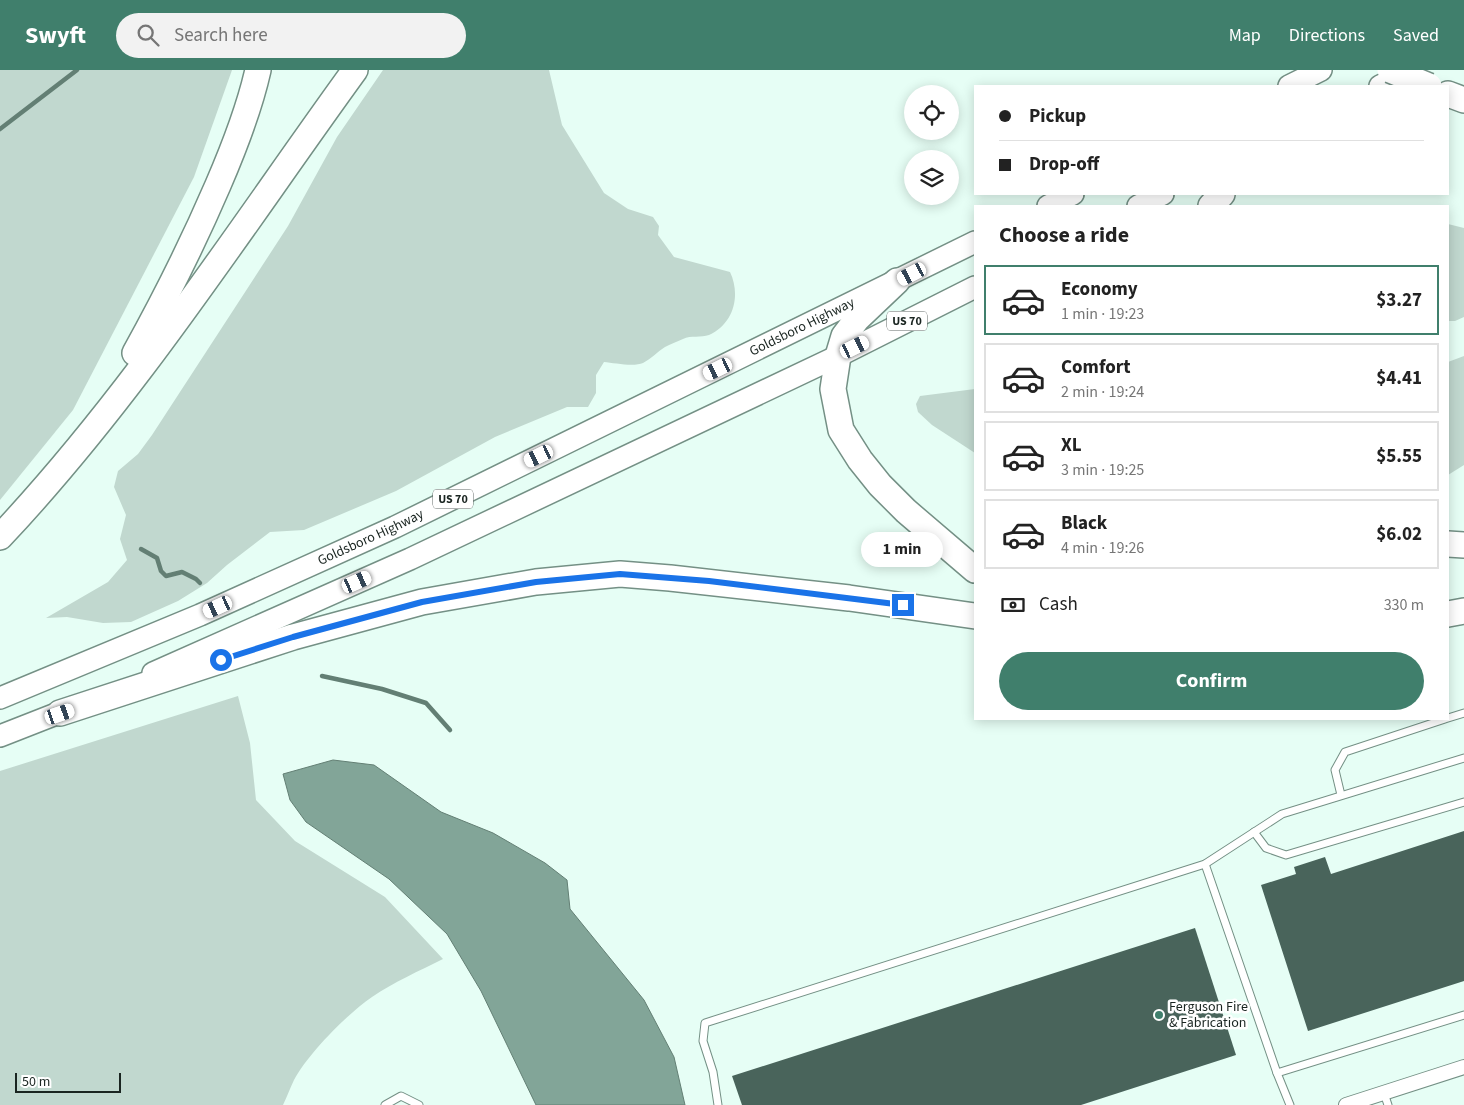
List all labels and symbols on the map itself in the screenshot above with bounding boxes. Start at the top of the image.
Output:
car [895,261,928,287]
street label: Goldsboro Highway [746,293,858,361]
road number: US 70 [887,312,927,330]
car [838,334,871,360]
car [701,356,734,382]
car [522,443,555,469]
road number: US 70 [433,489,473,508]
street label: Goldsboro Highway [314,504,428,571]
callout: 1 min [862,532,944,568]
car [340,569,373,595]
car [201,594,234,620]
route end [892,594,914,616]
route start [210,649,232,671]
car [43,702,76,726]
place label: Ferguson Fire & Fabrication [1169,997,1248,1033]
marker: Ferguson Fire & Fabrication [1153,1009,1165,1021]
scale bar [15,1070,121,1093]

